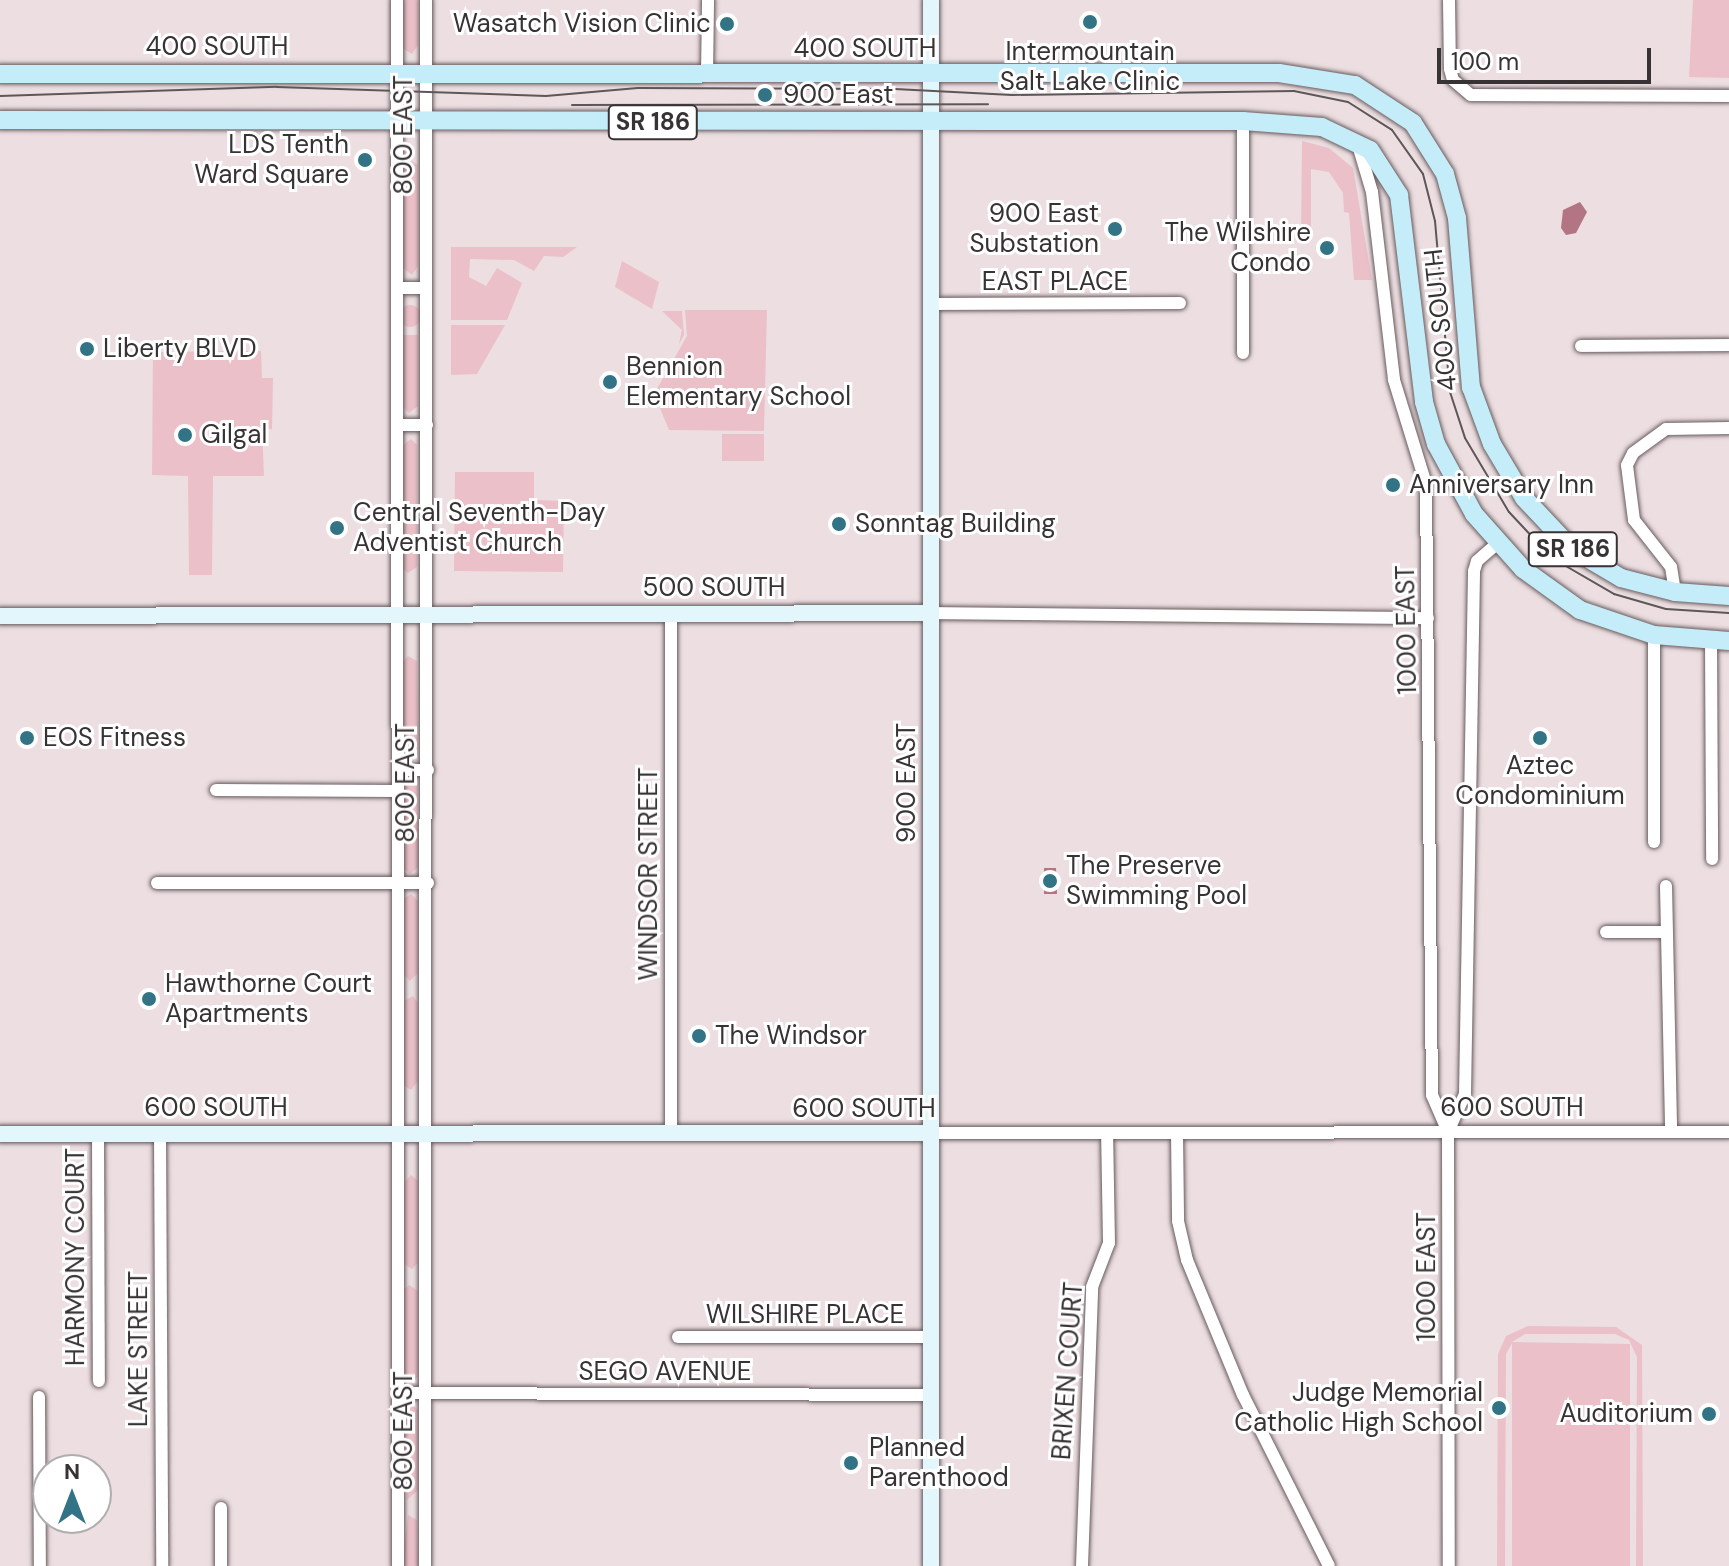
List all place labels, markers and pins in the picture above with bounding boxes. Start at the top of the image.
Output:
place label: Wasatch Vision Clinic [453,8,711,40]
marker: Intermountain Salt Lake Clinic [1079,11,1101,33]
marker: Wasatch Vision Clinic [718,15,736,33]
place label: Intermountain Salt Lake Clinic [1000,36,1180,98]
place label: 900 East [783,79,893,111]
marker: 900 East [754,84,776,106]
place label: LDS Tenth Ward Square [194,129,349,190]
marker: LDS Tenth Ward Square [356,151,374,169]
place label: 900 East Substation [970,198,1099,260]
place label: The Wilshire Condo [1164,217,1311,278]
marker: 900 East Substation [1106,220,1124,238]
marker: The Wilshire Condo [1318,239,1336,257]
place label: Liberty BLVD [103,333,257,365]
marker: Liberty BLVD [78,340,96,358]
place label: Bennion Elementary School [626,351,851,412]
marker: Bennion Elementary School [601,373,619,391]
place label: Gilgal [201,419,267,451]
marker: Gilgal [176,426,194,444]
place label: Anniversary Inn [1409,469,1594,501]
marker: Anniversary Inn [1384,476,1402,494]
place label: Central Seventh-Day Adventist Church [353,497,605,558]
place label: Sonntag Building [855,508,1056,540]
marker: Sonntag Building [830,515,848,533]
marker: Central Seventh-Day Adventist Church [328,519,346,537]
place label: EOS Fitness [43,722,186,754]
marker: EOS Fitness [18,729,36,747]
marker: Aztec Condominium [1531,729,1549,747]
place label: Aztec Condominium [1455,750,1625,812]
place label: The Preserve Swimming Pool [1066,850,1247,912]
marker: The Preserve Swimming Pool [1041,872,1059,890]
place label: Hawthorne Court Apartments [165,968,372,1030]
marker: Hawthorne Court Apartments [140,990,158,1008]
place label: The Windsor [715,1020,867,1052]
marker: The Windsor [690,1027,708,1045]
place label: Judge Memorial Catholic High School [1234,1377,1483,1438]
place label: Auditorium [1559,1398,1693,1430]
marker: Judge Memorial Catholic High School [1490,1399,1508,1417]
marker: Auditorium [1700,1405,1718,1423]
place label: Planned Parenthood [869,1432,1009,1494]
marker: Planned Parenthood [840,1452,862,1474]

